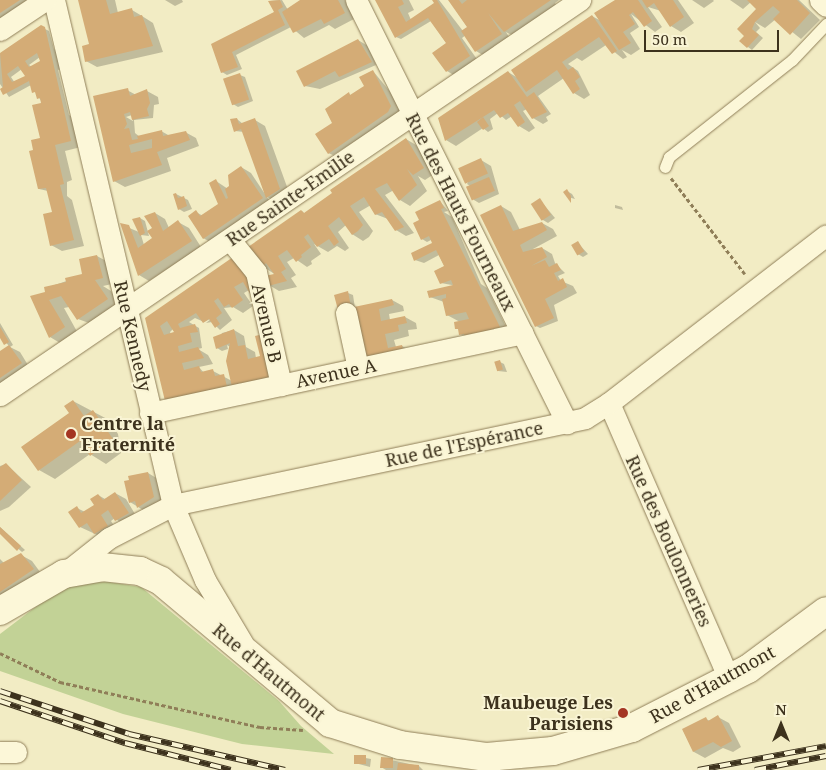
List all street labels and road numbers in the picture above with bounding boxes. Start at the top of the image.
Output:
street label: Rue des Hauts Fourneaux [402,109,520,315]
street label: Rue Sainte-Emilie [222,146,358,250]
street label: Rue Kennedy [110,278,156,394]
street label: Avenue B [247,281,287,365]
street label: Avenue A [294,354,378,392]
street label: Rue de l'Espérance [383,417,545,471]
street label: Rue des Boulonneries [621,452,717,630]
street label: Rue d'Hautmont [208,619,330,725]
street label: Rue d'Hautmont [646,641,778,727]

